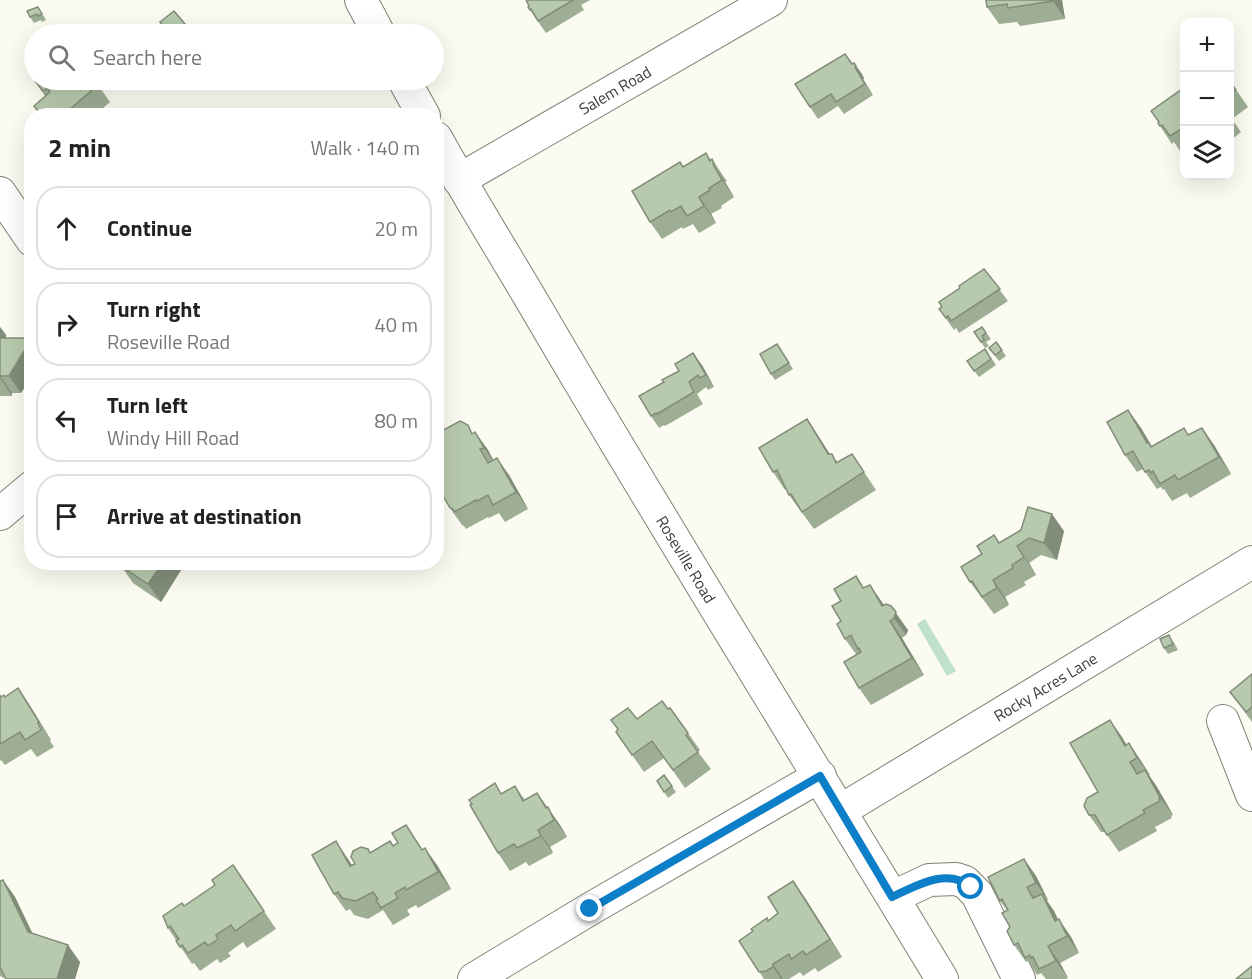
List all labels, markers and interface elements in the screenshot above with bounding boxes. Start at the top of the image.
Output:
map controls [1180,18,1234,180]
button: + [1180,18,1234,72]
search box [24,24,444,90]
text: Search here [93,40,202,74]
icon: search [45,41,78,74]
street label: Salem Road [574,60,656,120]
button: − [1180,72,1234,126]
button: layers [1180,126,1234,180]
text: 2 min [48,128,111,167]
text: Walk · 140 m [311,132,420,163]
text: Continue [107,211,192,245]
icon: ahead [50,212,83,245]
text: 20 m [374,213,418,244]
text: Turn right [107,292,201,326]
icon: right [50,308,83,341]
text: 40 m [374,309,418,340]
text: Roseville Road [107,326,230,357]
text: Turn left [107,388,188,422]
icon: left [50,404,83,437]
text: 80 m [374,405,418,436]
text: Windy Hill Road [107,422,239,453]
text: Arrive at destination [107,499,302,533]
icon: arrive [50,500,83,533]
street label: Roseville Road [650,511,722,608]
street label: Rocky Acres Lane [989,646,1102,727]
route start [957,873,983,899]
route end [576,895,602,921]

